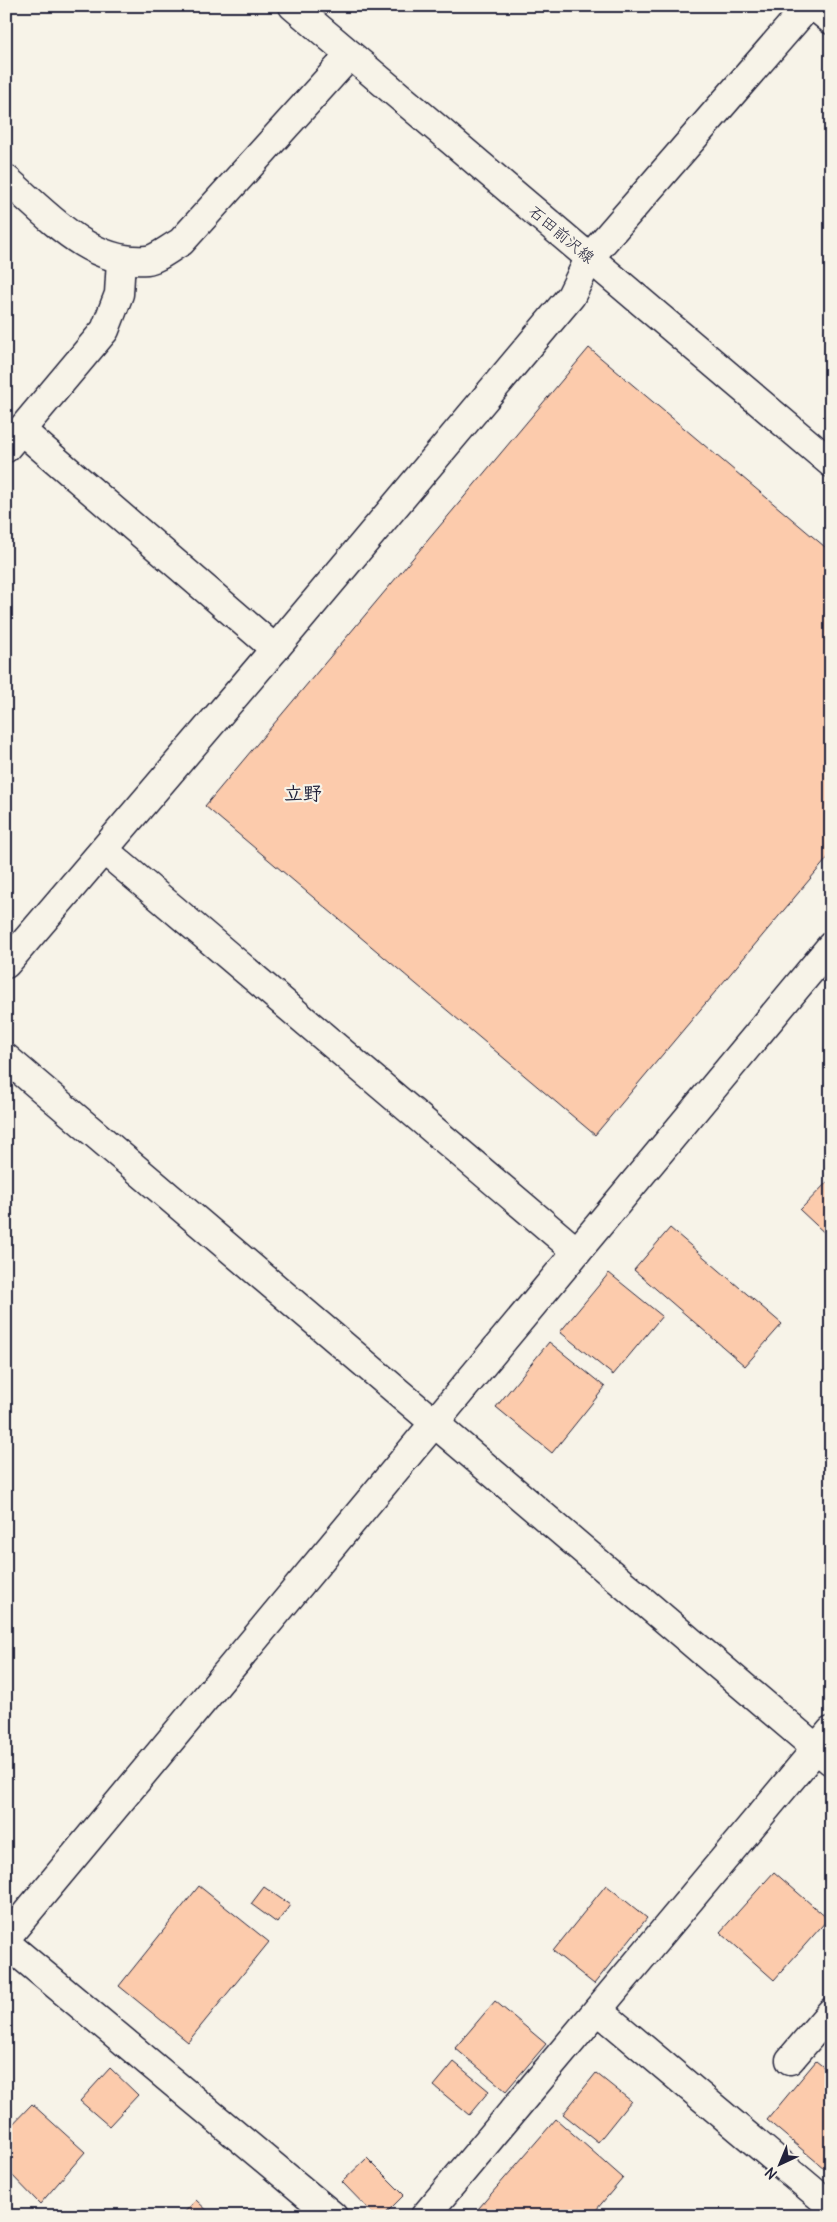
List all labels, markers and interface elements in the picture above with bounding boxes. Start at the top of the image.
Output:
street label: 石田前沢線 [525,201,599,267]
district label: 立野 [284,781,322,805]
north arrow [754,2140,804,2190]
text: N [761,2164,781,2183]

